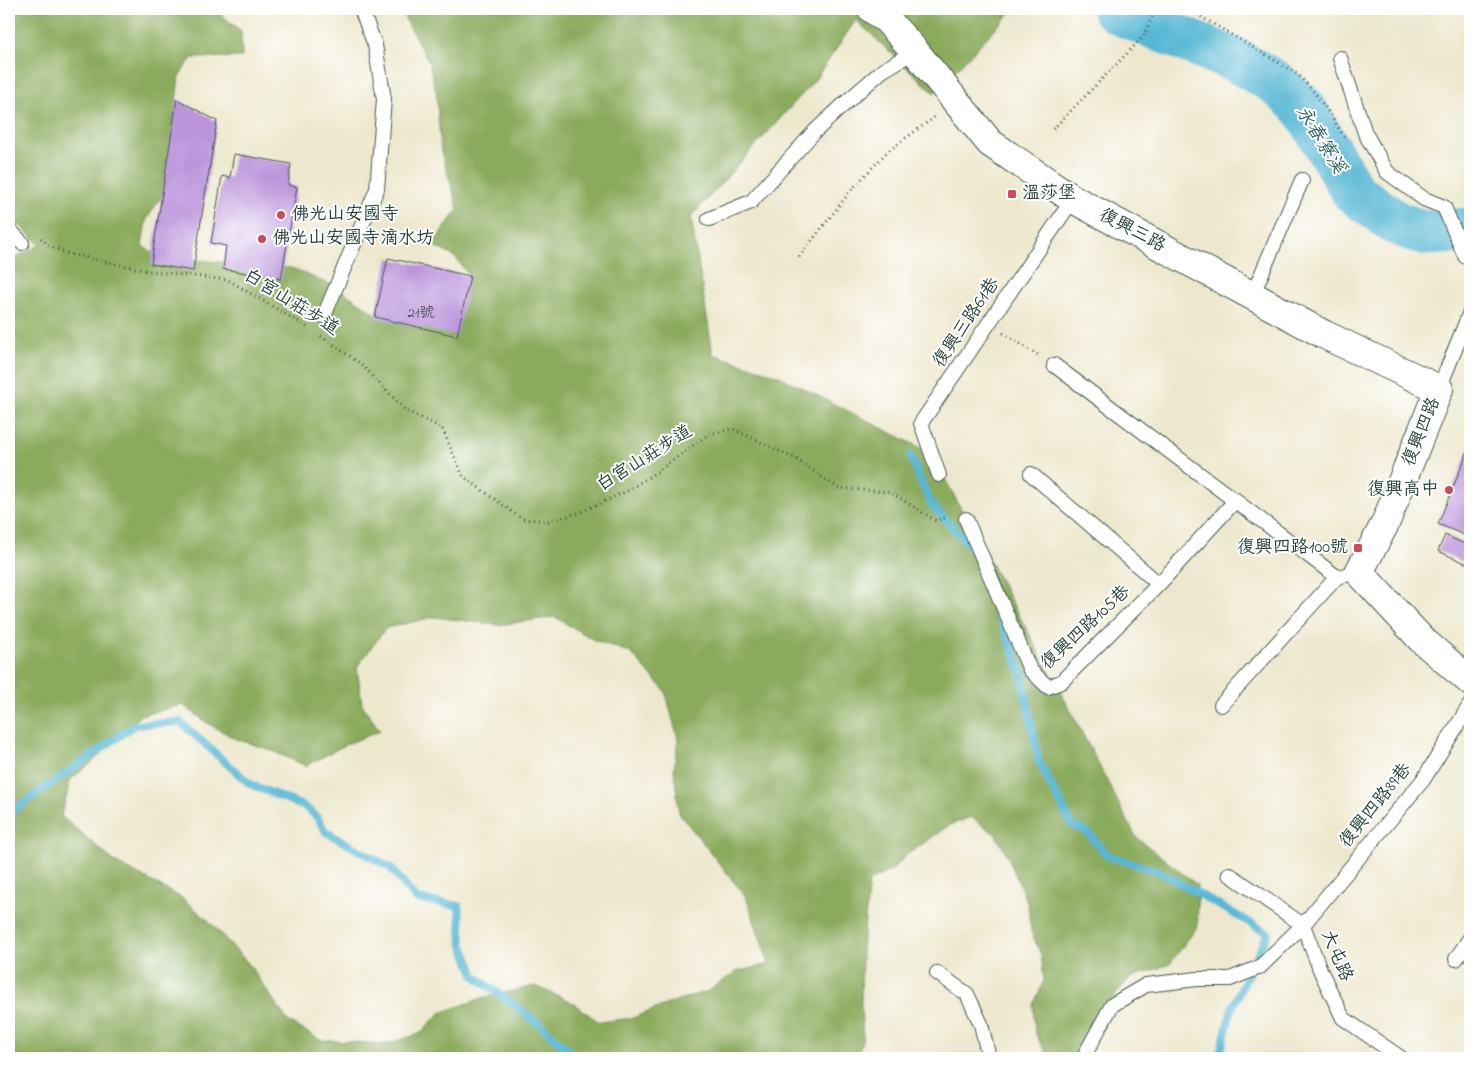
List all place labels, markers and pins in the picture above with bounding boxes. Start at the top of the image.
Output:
place label: 溫莎堡 [1022,181,1076,207]
marker: 溫莎堡 [1006,188,1018,200]
place label: 佛光山安國寺 [291,202,399,228]
marker: 佛光山安國寺 [275,209,287,221]
place label: 佛光山安國寺滴水坊 [272,226,434,252]
marker: 佛光山安國寺滴水坊 [256,233,268,245]
place label: 復興高中 [1367,477,1439,503]
marker: 復興高中 [1443,484,1455,496]
place label: 復興四路100號 [1237,535,1348,561]
marker: 復興四路100號 [1352,542,1364,554]

